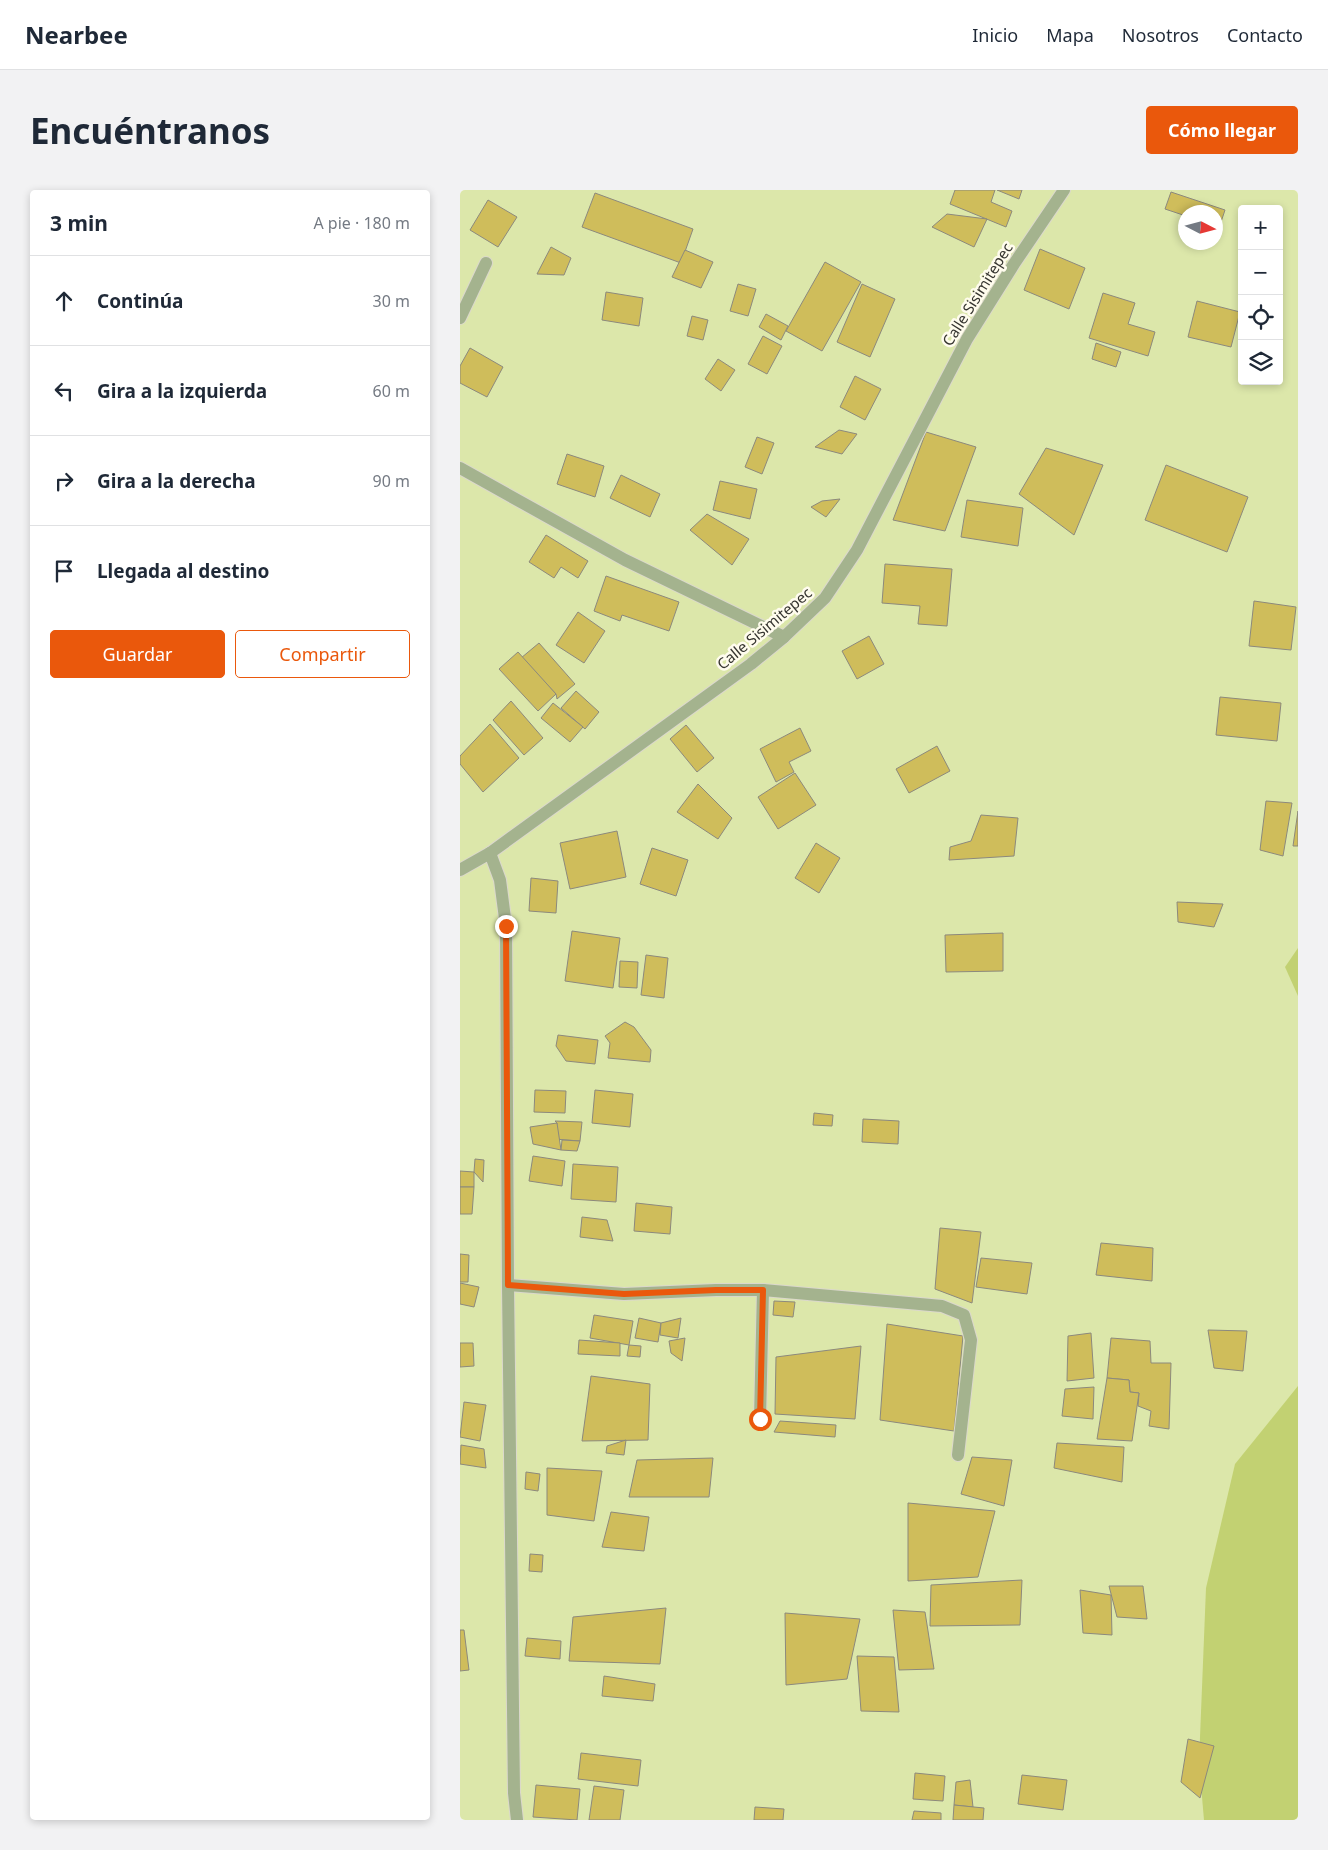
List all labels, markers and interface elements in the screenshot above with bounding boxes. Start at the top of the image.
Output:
text: Nearbee [25,18,128,51]
text: Inicio [972,23,1018,47]
text: Mapa [1046,23,1094,47]
text: Nosotros [1122,23,1199,47]
text: Contacto [1227,23,1303,47]
button: Cómo llegar [1146,106,1298,154]
text: Encuéntranos [30,107,270,154]
north arrow [1178,205,1223,250]
map controls [1238,205,1283,385]
button: + [1238,205,1283,250]
text: 3 min [50,209,108,237]
text: A pie · 180 m [313,212,410,234]
street label: Calle Sisimitepec [937,239,1017,349]
button: − [1238,250,1283,295]
icon: ahead [50,287,78,315]
text: Continúa [97,288,183,314]
text: 30 m [373,290,410,312]
button: locate [1238,295,1283,340]
button: layers [1238,340,1283,385]
icon: left [50,377,78,405]
text: Gira a la izquierda [97,378,267,404]
text: 60 m [373,380,410,402]
icon: right [50,467,78,495]
text: Gira a la derecha [97,468,256,494]
text: 90 m [373,470,410,492]
icon: arrive [50,557,78,585]
text: Llegada al destino [97,558,269,584]
street label: Calle Sisimitepec [712,582,816,674]
button: Guardar [50,630,225,678]
button: Compartir [235,630,410,678]
route end [495,915,518,938]
route start [749,1408,772,1431]

